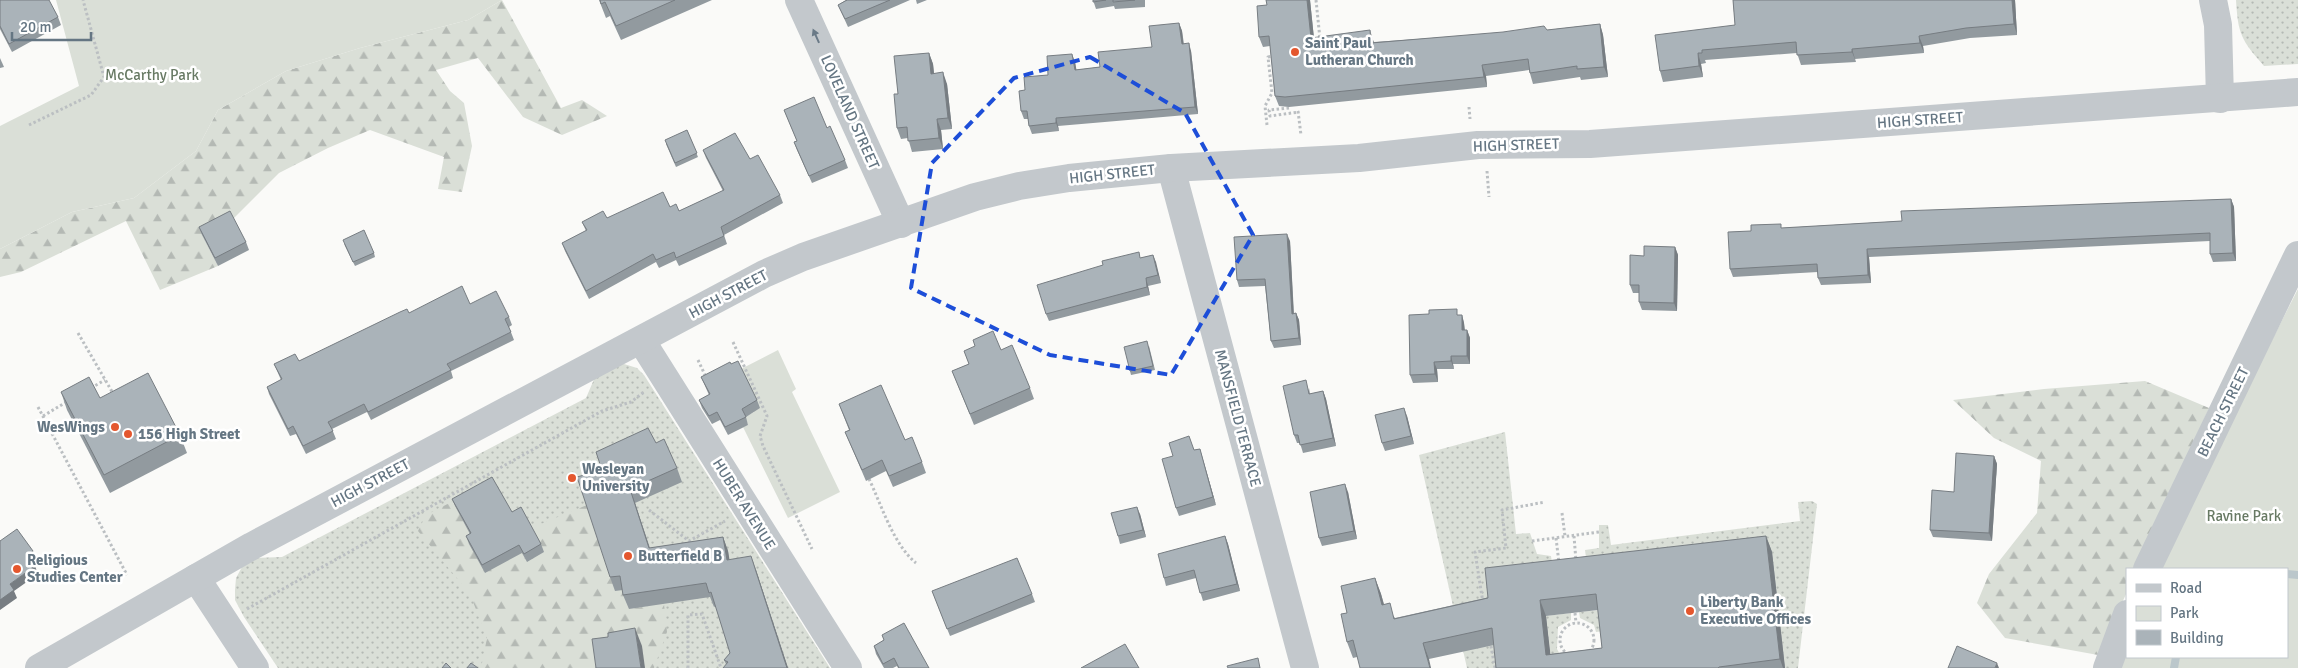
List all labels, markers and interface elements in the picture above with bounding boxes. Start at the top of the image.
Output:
scale bar [12,10,91,42]
text: 20 m [20,18,51,36]
one-way arrow [811,29,819,43]
place label: Saint Paul Lutheran Church [1305,34,1414,69]
marker: Saint Paul Lutheran Church [1289,46,1301,58]
street label: LOVELAND STREET [817,52,883,172]
park label: McCarthy Park [105,66,199,84]
street label: HIGH STREET [1876,108,1964,132]
street label: HIGH STREET [1473,134,1560,155]
street label: HIGH STREET [1068,160,1156,187]
street label: HIGH STREET [686,266,771,322]
street label: MANSFIELD TERRACE [1211,347,1265,489]
street label: BEACH STREET [2193,364,2253,460]
place label: WesWings [37,418,105,436]
marker: WesWings [109,421,121,433]
place label: 156 High Street [138,425,240,443]
marker: 156 High Street [122,428,134,440]
street label: HIGH STREET [328,455,413,511]
street label: HUBER AVENUE [709,455,779,553]
place label: Wesleyan University [582,460,650,495]
marker: Wesleyan University [566,472,578,484]
park label: Ravine Park [2207,507,2282,525]
place label: Butterfield B [638,547,722,565]
marker: Butterfield B [622,550,634,562]
place label: Religious Studies Center [27,551,123,586]
marker: Religious Studies Center [11,563,23,575]
legend [2126,568,2288,658]
text: Road [2170,579,2202,597]
place label: Liberty Bank Executive Offices [1700,593,1811,628]
text: Park [2170,604,2199,622]
marker: Liberty Bank Executive Offices [1684,605,1696,617]
text: Building [2170,629,2224,647]

